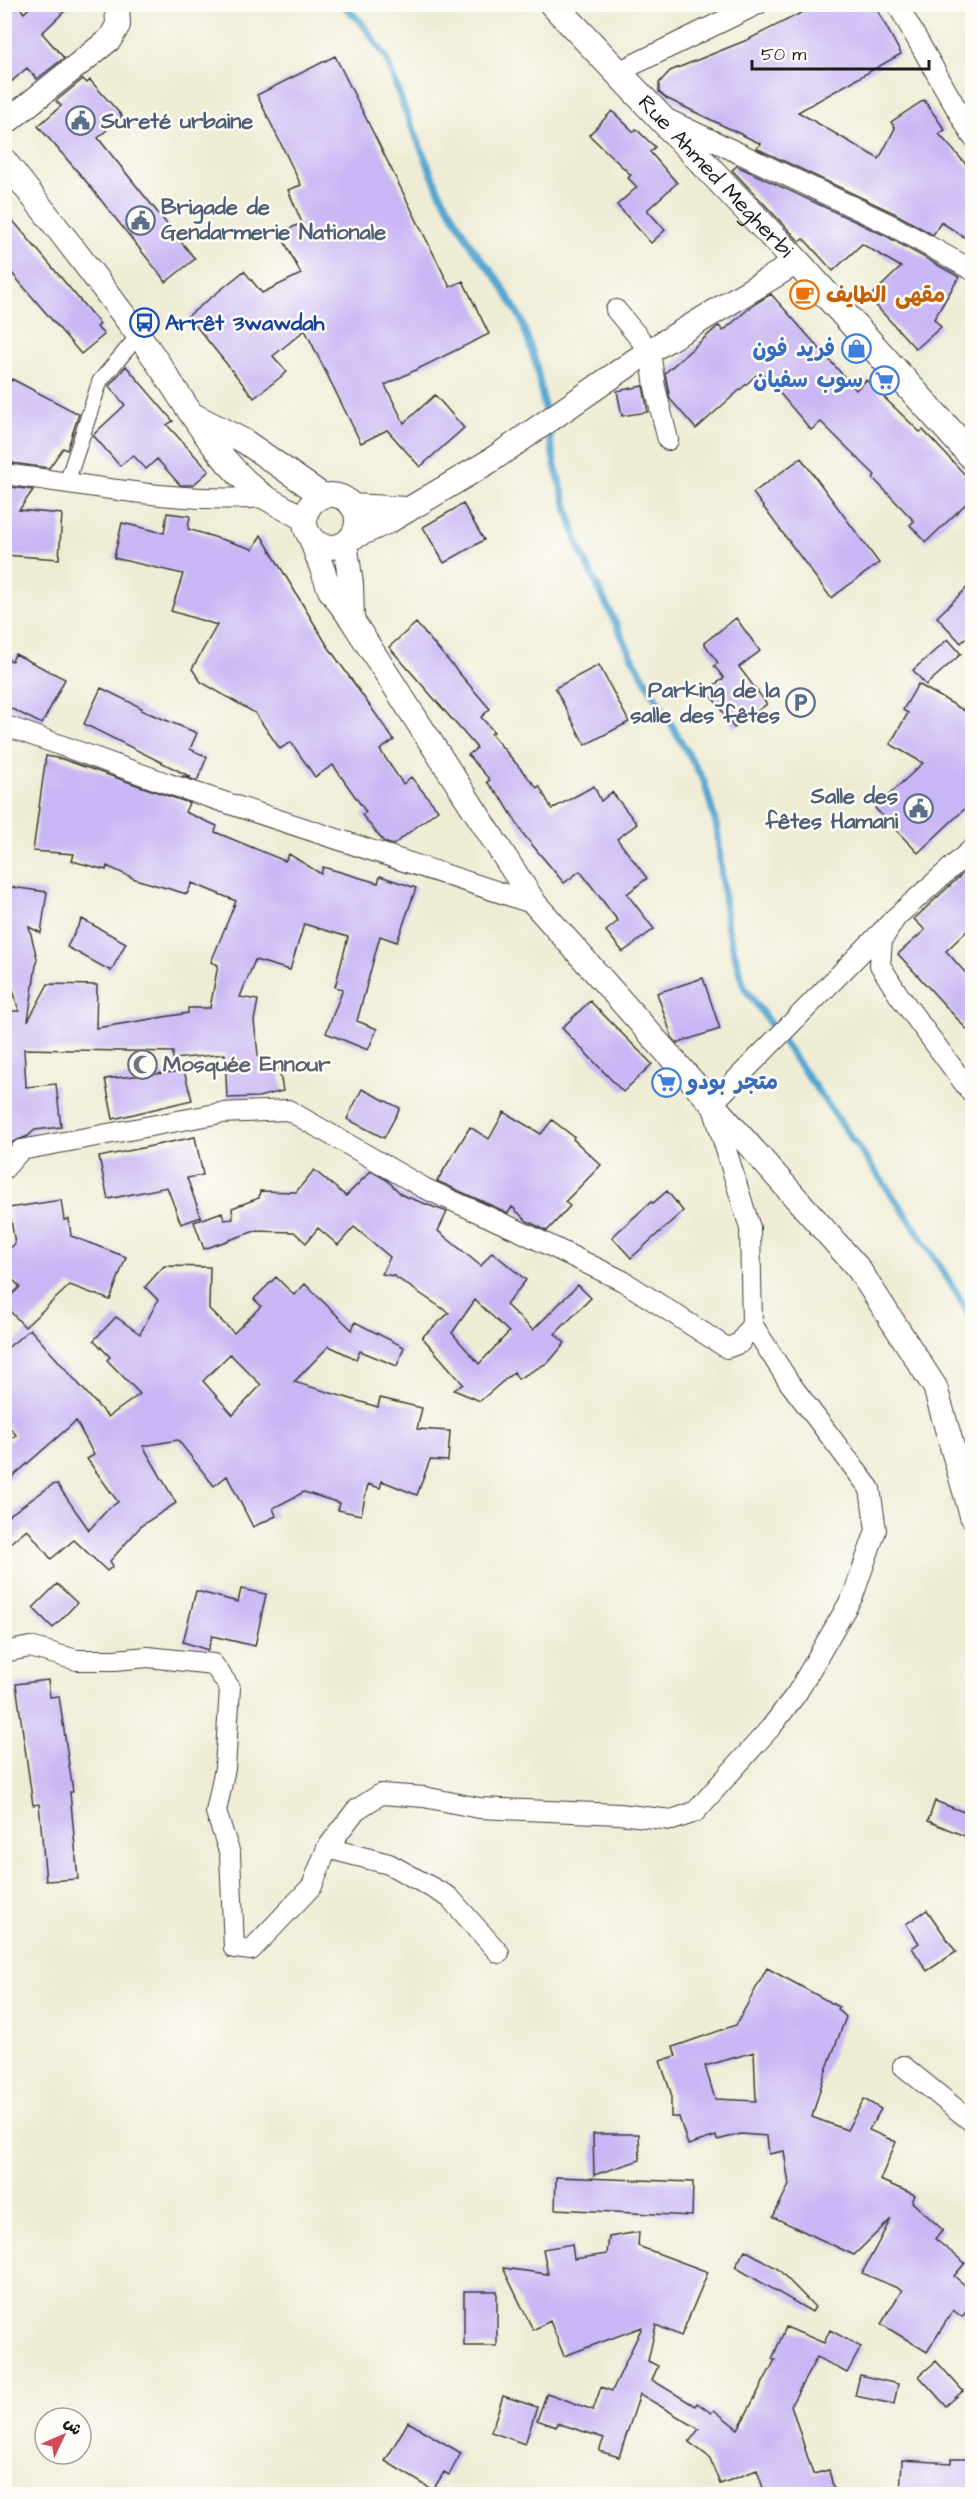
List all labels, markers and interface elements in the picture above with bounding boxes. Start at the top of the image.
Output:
scale bar [752,33,929,71]
text: 50 m [761,42,806,67]
street label: Rue Ahmed Megherbi [631,88,801,265]
public building icon: Sureté urbaine [64,105,96,137]
place label: Sureté urbaine [100,106,253,137]
place label: Brigade de Gendarmerie Nationale [161,192,386,248]
public building icon: Brigade de Gendarmerie Nationale [124,204,156,236]
cafe icon: مقهى الطايف [789,279,821,311]
place label: مقهى الطايف [826,280,945,311]
bus stop icon: Arrêt 3wawdah [128,307,160,339]
place label: Arrêt 3wawdah [165,308,325,339]
shop icon: فريد فون [840,333,872,365]
place label: فريد فون [752,334,835,365]
supermarket icon: سوب سفيان [868,364,900,396]
place label: سوب سفيان [753,365,863,396]
place label: Parking de la salle des fêtes [630,675,781,731]
parking icon: Parking de la salle des fêtes [785,687,817,719]
place label: Salle des fêtes Hamani [764,781,899,837]
public building icon: Salle des fêtes Hamani [903,793,935,825]
mosque icon: Mosquée Ennour [126,1048,158,1080]
place label: Mosquée Ennour [163,1049,331,1080]
supermarket icon: متجر بودو [650,1066,682,1098]
place label: متجر بودو [685,1067,778,1098]
north arrow [33,2406,93,2466]
text: ش [59,2412,87,2440]

